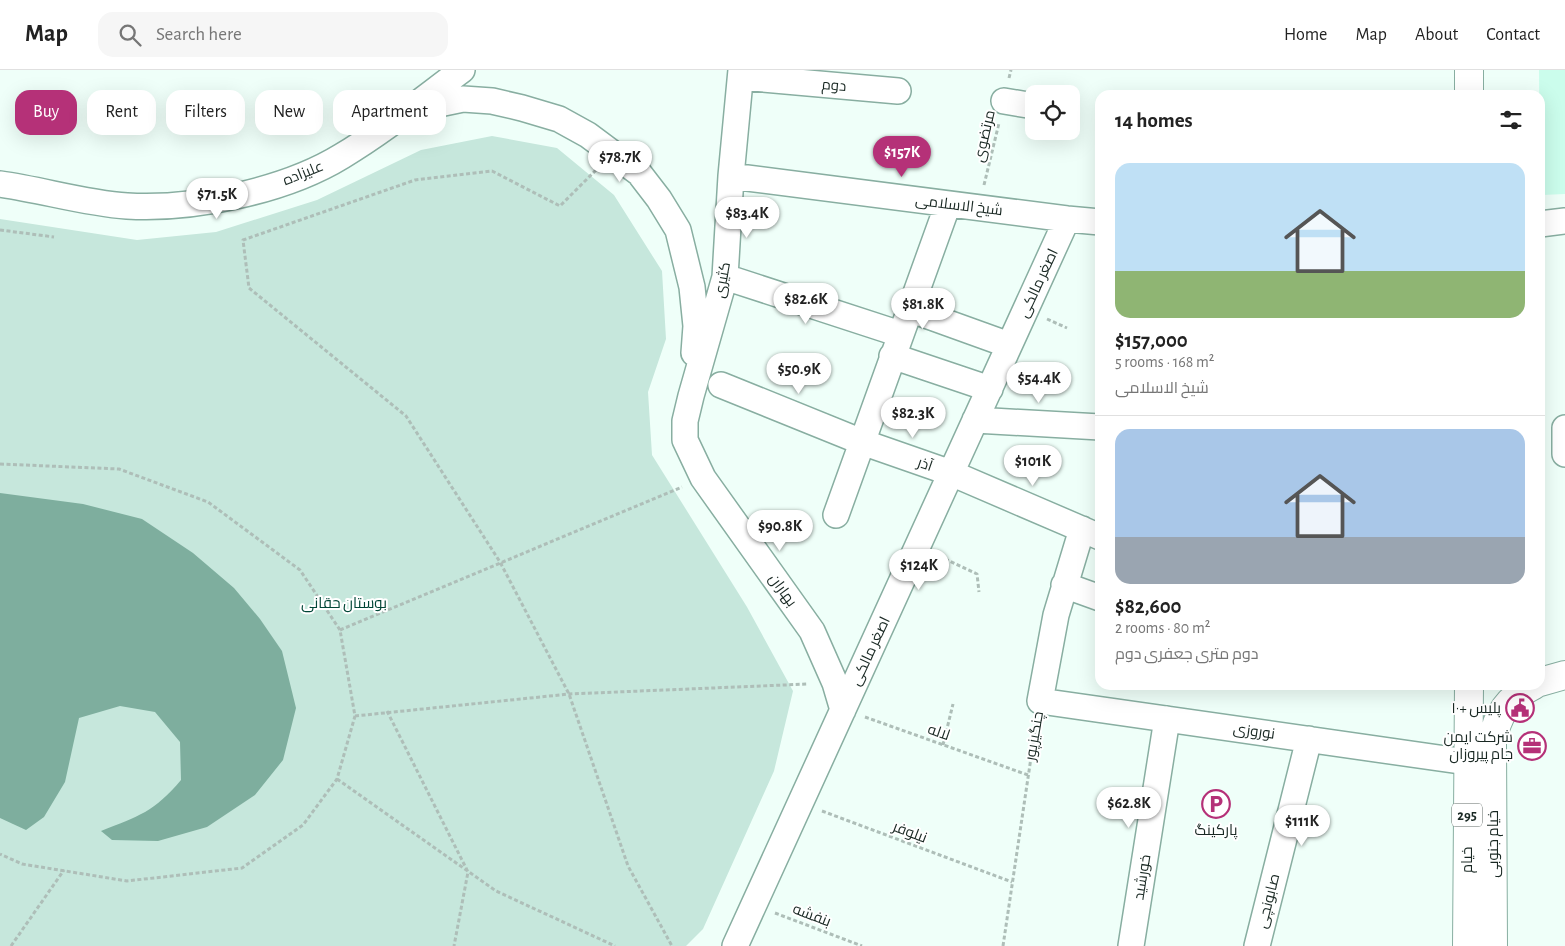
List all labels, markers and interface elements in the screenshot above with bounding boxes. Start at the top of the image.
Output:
search box [98,12,448,57]
icon: search [116,21,144,49]
text: Map [25,22,68,46]
text: Search here [156,25,242,44]
text: Home [1284,26,1327,44]
text: Map [1355,26,1387,44]
text: About [1415,26,1458,44]
text: Contact [1486,26,1540,44]
street label: دوم [821,77,847,96]
map controls [1025,85,1080,140]
button: locate [1025,85,1080,140]
chip: Buy [15,90,77,135]
chip: Rent [87,90,156,135]
chip: Filters [166,90,245,135]
chip: New [255,90,323,135]
chip: Apartment [333,90,446,135]
icon: filters [1497,106,1525,134]
street label: مرتضوی [971,109,1000,164]
text: 14 homes [1115,110,1193,131]
pin: $157K [867,136,937,178]
pin: $78.7K [579,140,661,183]
text: $157K [884,144,920,160]
text: $78.7K [599,149,641,165]
street label: علیزاده [281,159,326,189]
pin: $71.5K [176,178,258,220]
text: $71.5K [197,186,237,202]
street label: شیخ الاسلامی [914,192,1004,221]
pin: $83.4K [706,196,788,239]
icon: home [1275,196,1365,286]
text: $83.4K [725,205,769,221]
street label: اصغر مالکی [1016,246,1063,321]
street label: کثیری [711,261,735,300]
pin: $82.6K [765,282,847,325]
pin: $81.8K [882,288,964,330]
text: $82.6K [784,291,828,307]
text: $81.8K [902,296,944,312]
text: $157,000 [1115,330,1188,351]
pin: $50.9K [758,352,840,395]
text: 5 rooms · 168 m² [1115,354,1214,370]
text: $50.9K [777,361,821,377]
pin: $54.4K [998,362,1080,404]
text: $54.4K [1017,370,1061,386]
text: شیخ الاسلامی [1115,380,1209,396]
pin: $82.3K [872,396,954,439]
text: $82.3K [892,405,934,421]
pin: $101K [998,444,1068,487]
text: $101K [1015,453,1051,469]
street label: آذر [914,454,935,475]
icon: home [1275,461,1365,551]
pin: $90.8K [739,510,821,552]
text: $90.8K [758,518,802,534]
pin: $124K [884,548,954,591]
text: $124K [900,557,938,573]
street label: بهاران [764,571,799,611]
park label: بوستان حقانی [301,596,387,613]
text: $82,600 [1115,596,1182,617]
street label: اصغر مالکی [848,614,895,689]
text: 2 rooms · 80 m² [1115,620,1210,636]
text: دوم متری جعفری دوم [1115,646,1258,662]
public building icon: پلیس +۱۰ [1505,693,1535,723]
place label: پلیس +۱۰ [1451,701,1501,718]
street label: چنگیزپور [1023,710,1048,763]
street label: نوروزی [1232,721,1276,744]
street label: لاله [926,722,952,743]
place label: شرکت ایمن جام پیروزان [1444,729,1513,764]
office icon: شرکت ایمن جام پیروزان [1517,731,1547,761]
pin: $62.8K [1088,786,1170,829]
parking icon: پارکینگ [1201,789,1231,819]
text: $62.8K [1107,795,1151,811]
pin: $111K [1267,804,1337,847]
road number: 295 [1452,804,1482,826]
street label: خیام جنوبی [1486,810,1503,878]
text: $111K [1285,813,1319,829]
street label: نیلوفر [889,819,929,847]
place label: پارکینگ [1195,823,1237,840]
street label: خیام [1460,847,1477,873]
street label: خورشید [1131,853,1154,901]
street label: صابونچی [1254,872,1284,930]
street label: بنفشه [791,900,833,930]

